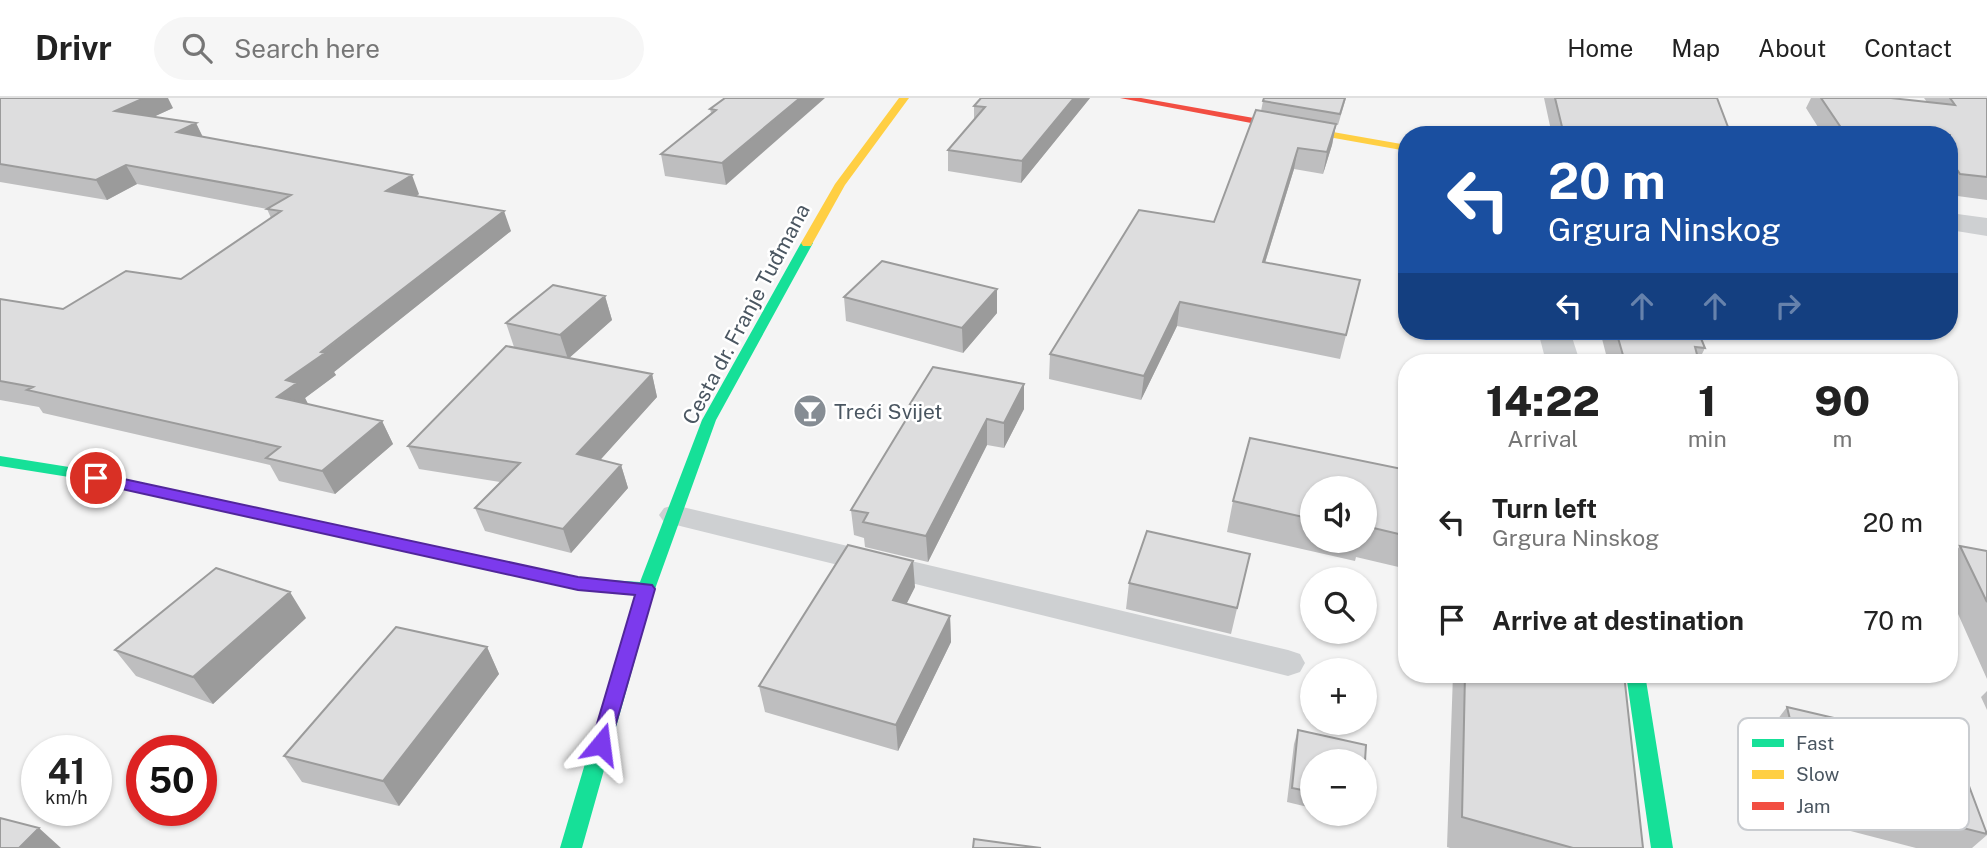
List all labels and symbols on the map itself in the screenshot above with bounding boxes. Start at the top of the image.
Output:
street label: Cesta dr. Franje Tuđmana [677,199,815,429]
bar icon: Treći Svijet [791,392,829,430]
place label: Treći Svijet [834,399,943,424]
pin [66,448,126,508]
position arrow [564,707,638,781]
legend [1738,718,1969,830]
text: Fast [1796,732,1834,754]
speed limit sign: 50 [126,735,217,826]
text: Slow [1796,763,1840,785]
text: Jam [1796,795,1830,817]

